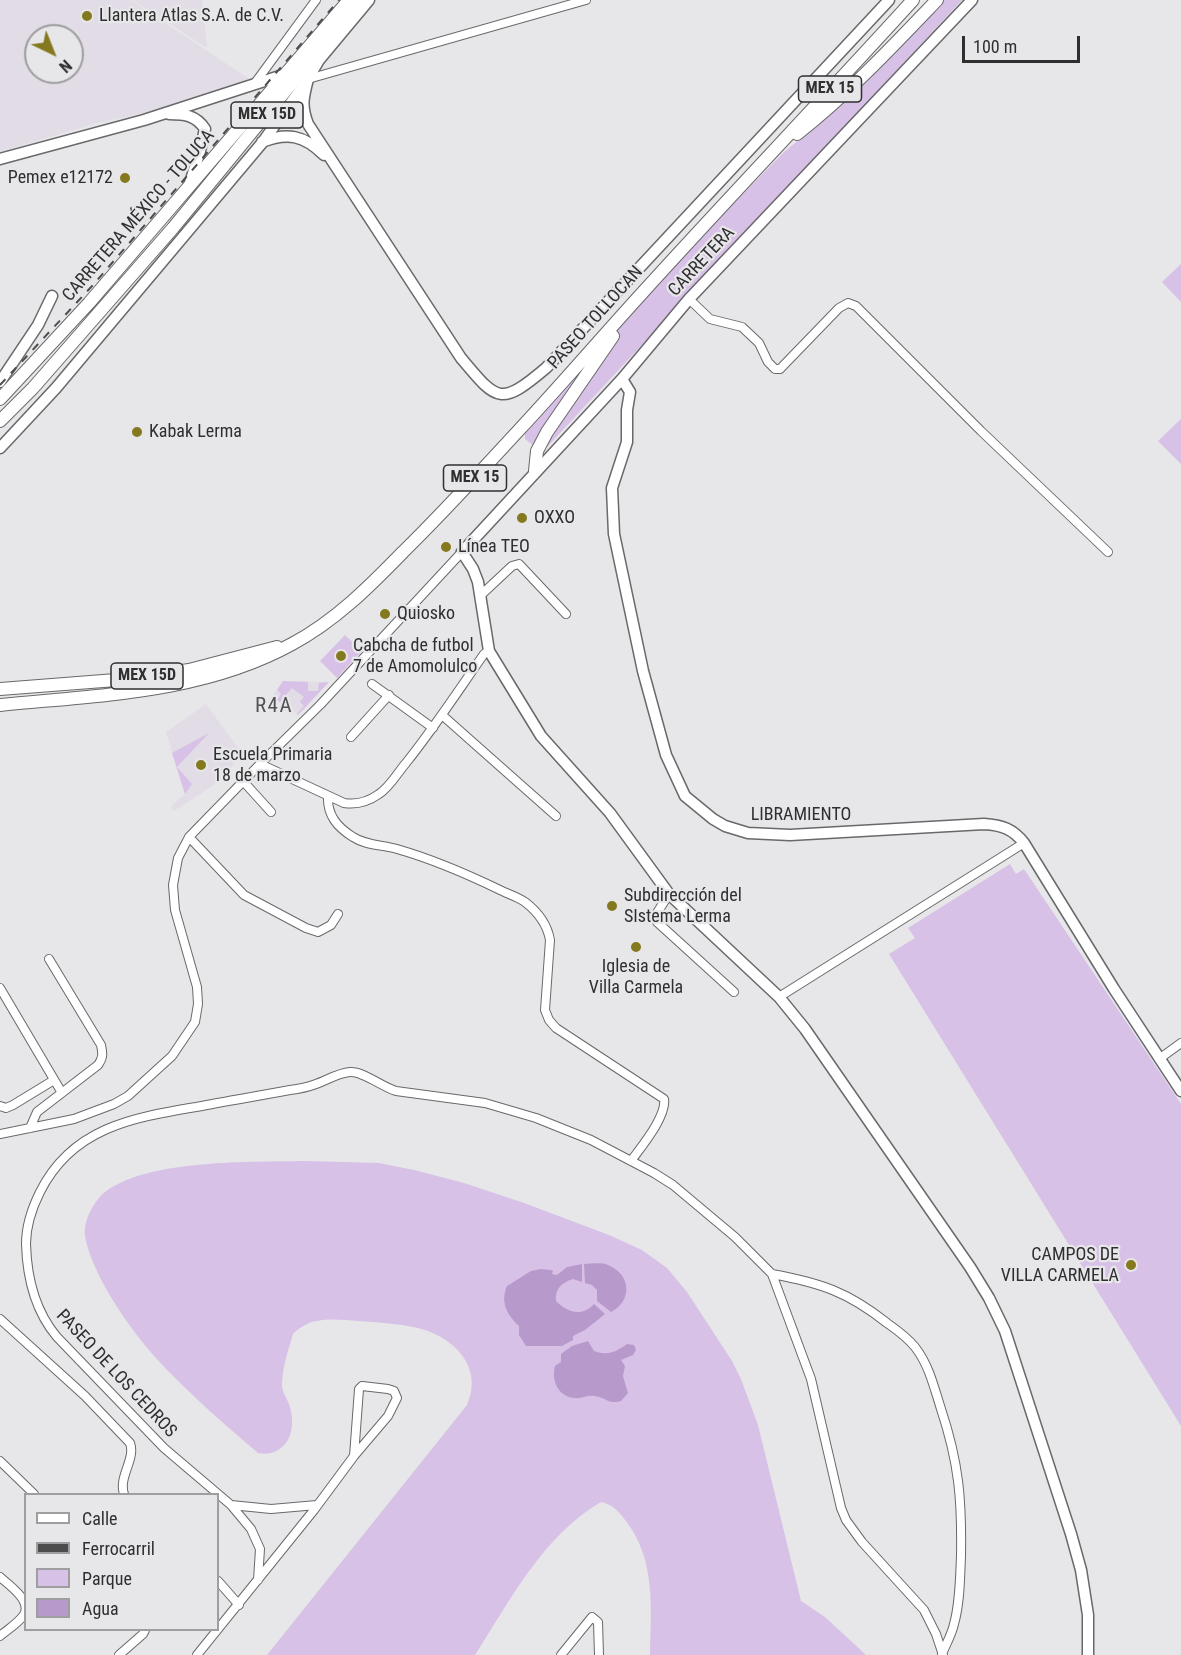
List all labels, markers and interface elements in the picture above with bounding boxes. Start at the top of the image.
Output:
place label: Llantera Atlas S.A. de C.V. [99,5,284,27]
marker: Llantera Atlas S.A. de C.V. [80,9,94,23]
north arrow [24,24,84,84]
scale bar [965,24,1084,62]
text: 100 m [973,36,1017,57]
text: N [55,56,75,76]
road number: MEX 15 [798,76,862,102]
road number: MEX 15D [231,102,303,128]
street label: CARRETERA MÉXICO - TOLUCA [58,126,220,306]
place label: Pemex e12172 [8,167,113,189]
marker: Pemex e12172 [118,171,132,185]
street label: CARRETERA [664,223,740,301]
street label: PASEO TOLLOCAN [544,262,648,374]
place label: Kabak Lerma [149,421,242,443]
marker: Kabak Lerma [130,425,144,439]
road number: MEX 15 [444,465,506,491]
place label: OXXO [534,507,575,529]
marker: OXXO [515,511,529,525]
place label: Línea TEO [458,536,530,558]
marker: Línea TEO [439,540,453,554]
place label: Quiosko [397,603,455,625]
marker: Quiosko [378,607,392,621]
place label: Cabcha de futbol 7 de Amomolulco [353,635,477,678]
marker: Cabcha de futbol 7 de Amomolulco [334,649,348,663]
road number: MEX 15D [111,663,183,689]
district label: R4A [255,694,293,720]
place label: Escuela Primaria 18 de marzo [213,744,332,786]
marker: Escuela Primaria 18 de marzo [194,758,208,772]
street label: LIBRAMIENTO [751,804,851,826]
place label: Subdirección del SIstema Lerma [624,885,742,928]
marker: Subdirección del SIstema Lerma [605,899,619,913]
marker: Iglesia de Villa Carmela [629,940,643,954]
place label: Iglesia de Villa Carmela [589,956,683,998]
place label: CAMPOS DE VILLA CARMELA [1001,1244,1119,1286]
marker: CAMPOS DE VILLA CARMELA [1124,1258,1138,1272]
street label: PASEO DE LOS CEDROS [51,1306,181,1442]
legend [24,1493,219,1631]
text: Calle [82,1508,118,1529]
text: Ferrocarril [82,1538,155,1559]
text: Parque [82,1568,132,1589]
text: Agua [82,1598,119,1619]

